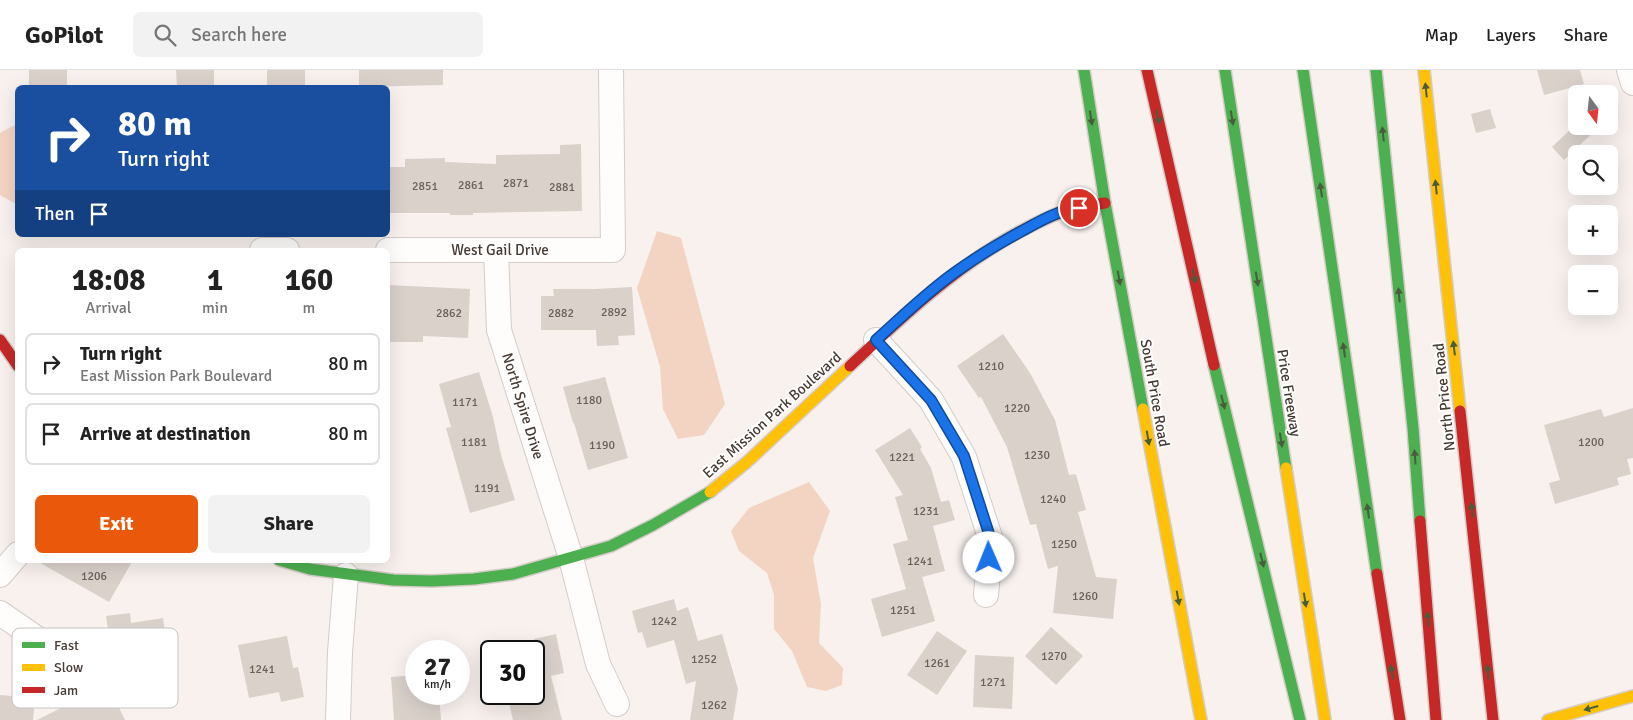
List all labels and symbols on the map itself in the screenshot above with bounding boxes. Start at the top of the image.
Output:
one-way arrow [1422,81,1430,97]
north arrow [1568,85,1618,135]
one-way arrow [1154,110,1162,125]
one-way arrow [1088,111,1096,127]
one-way arrow [1229,111,1237,127]
one-way arrow [1379,125,1387,141]
house number: 2871 [503,176,529,191]
house number: 2861 [458,178,484,193]
house number: 2851 [412,179,438,194]
one-way arrow [1432,179,1440,195]
house number: 2881 [549,180,575,195]
one-way arrow [1317,181,1325,197]
pin [1058,187,1100,229]
street label: West Gail Drive [451,241,549,259]
one-way arrow [1190,268,1198,283]
one-way arrow [1115,271,1123,287]
one-way arrow [1253,271,1261,287]
one-way arrow [1395,287,1403,303]
house number: 2892 [601,305,627,320]
house number: 2862 [436,306,462,321]
house number: 2882 [548,306,574,321]
street label: South Price Road [1137,338,1173,448]
one-way arrow [1450,340,1458,356]
one-way arrow [1340,342,1348,358]
street label: North Price Road [1429,342,1459,452]
street label: East Mission Park Boulevard [699,348,845,482]
street label: Price Freeway [1273,348,1305,438]
street label: North Spire Drive [498,351,548,461]
house number: 1210 [978,359,1004,374]
house number: 1180 [576,393,602,408]
house number: 1171 [452,395,478,410]
one-way arrow [1220,395,1228,410]
house number: 1220 [1004,401,1030,416]
one-way arrow [1145,431,1153,447]
one-way arrow [1277,432,1285,448]
house number: 1181 [461,435,487,450]
house number: 1200 [1578,435,1604,450]
house number: 1190 [589,438,615,453]
house number: 1230 [1024,448,1050,463]
one-way arrow [1411,449,1419,465]
house number: 1221 [889,450,915,465]
house number: 1191 [474,481,500,496]
house number: 1240 [1040,492,1066,507]
one-way arrow [1468,502,1476,518]
one-way arrow [1363,503,1371,519]
house number: 1231 [913,504,939,519]
position arrow [962,531,1014,583]
house number: 1250 [1051,537,1077,552]
one-way arrow [1258,553,1266,568]
house number: 1241 [907,554,933,569]
house number: 1206 [81,569,107,584]
house number: 1260 [1072,589,1098,604]
one-way arrow [1174,590,1182,606]
one-way arrow [1302,593,1310,609]
house number: 1251 [890,603,916,618]
one-way arrow [1424,611,1432,627]
house number: 1242 [651,614,677,629]
legend [12,628,178,708]
text: Fast [54,637,79,654]
speed limit sign: 30 [480,640,545,705]
house number: 1270 [1041,649,1067,664]
house number: 1252 [691,652,717,667]
house number: 1261 [924,656,950,671]
text: Slow [54,659,83,676]
house number: 1241 [249,662,275,677]
one-way arrow [1484,663,1492,679]
one-way arrow [1388,664,1396,680]
house number: 1271 [980,675,1006,690]
text: Jam [54,682,78,699]
house number: 1262 [701,698,727,713]
one-way arrow [1583,704,1598,712]

